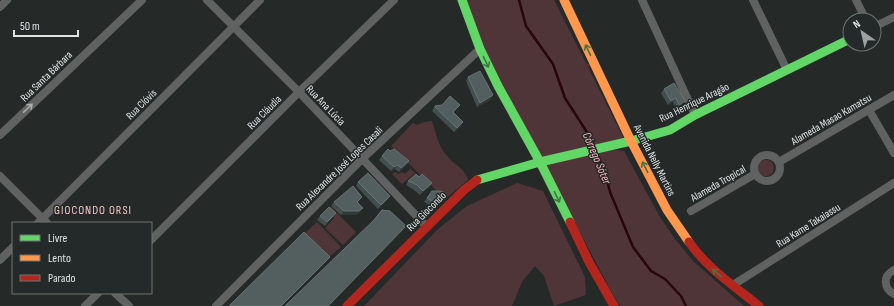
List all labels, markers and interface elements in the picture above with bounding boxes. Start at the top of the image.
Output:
scale bar [14,12,78,38]
north arrow [842,12,882,52]
text: N [851,17,863,31]
text: 50 m [20,19,40,34]
one-way arrow [584,44,591,56]
street label: Rua Santa Bárbara [18,48,75,104]
one-way arrow [483,56,491,68]
street label: Rua Henrique Aragão [657,80,732,125]
street label: Rua Ana Lúcia [303,83,348,128]
street label: Rua Clóvis [123,86,159,122]
street label: Alameda Masao Kamatsu [788,91,874,148]
street label: Rua Cláudia [245,93,284,132]
one-way arrow [23,103,33,113]
street label: Avenida Nelly Martins [630,121,678,198]
street label: Rua Alexandre José Lopes Casali [293,124,385,213]
water label: Córrego Sóter [579,130,614,187]
one-way arrow [640,161,648,173]
street label: Alameda Tropical [687,162,748,205]
street label: Rua Giocondo [404,189,449,234]
one-way arrow [554,190,561,202]
street label: Rua Kame Takaiassu [774,200,843,250]
district label: GIOCONDO ORSI [54,203,132,218]
legend [12,222,152,294]
text: Livre [48,231,68,246]
text: Lento [48,251,71,266]
one-way arrow [712,269,723,278]
text: Parado [48,271,75,286]

